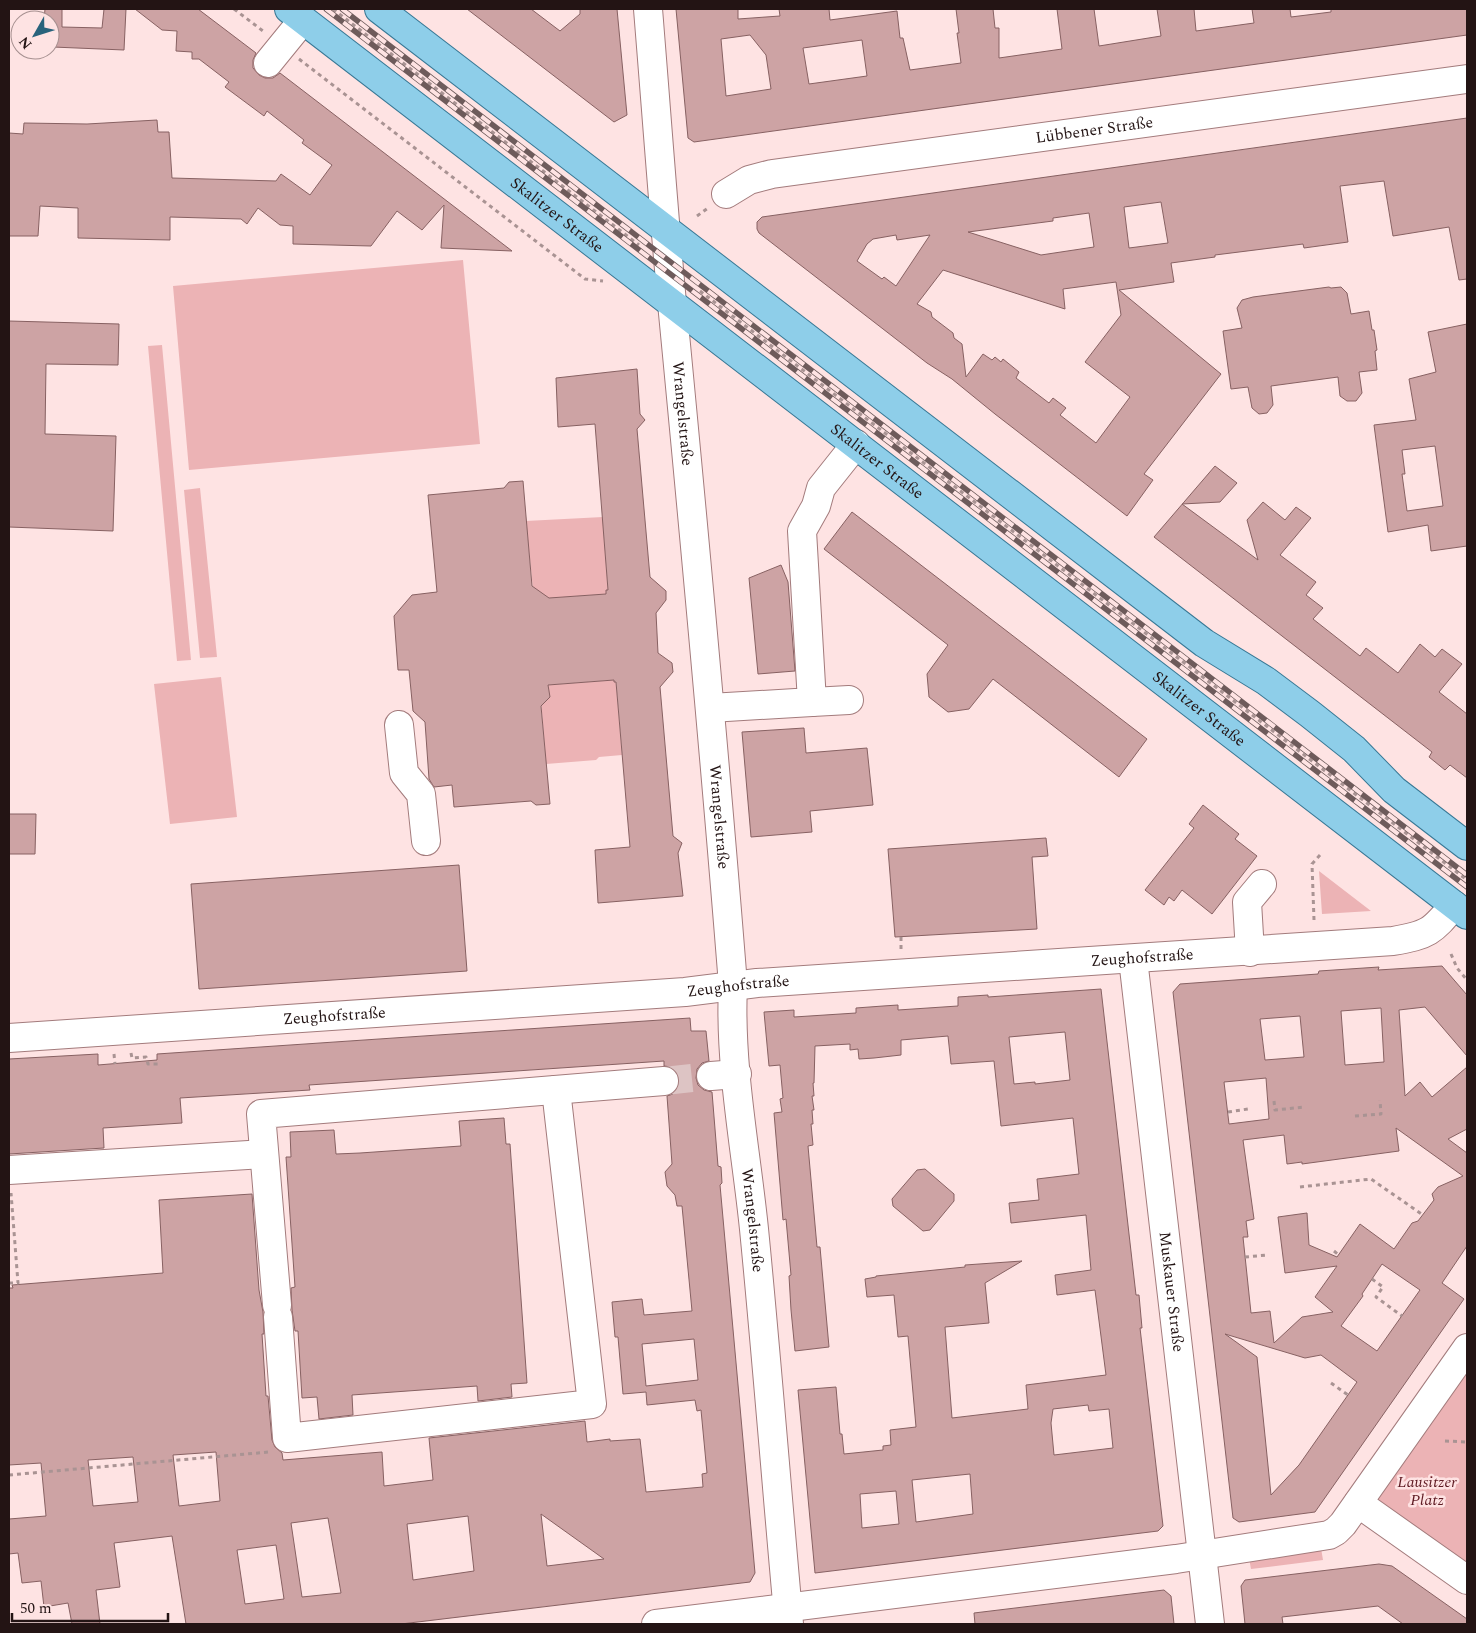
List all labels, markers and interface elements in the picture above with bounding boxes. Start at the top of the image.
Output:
north arrow [10,10,60,60]
text: N [14,32,37,54]
street label: Lübbener Straße [1034,110,1155,150]
street label: Skalitzer Straße [505,171,609,259]
street label: Wrangelstraße [666,360,699,467]
street label: Skalitzer Straße [825,418,929,505]
street label: Skalitzer Straße [1147,665,1251,753]
street label: Wrangelstraße [703,764,736,870]
street label: Zeughofstraße [1090,942,1194,973]
street label: Zeughofstraße [685,969,790,1004]
street label: Zeughofstraße [282,1000,387,1031]
street label: Wrangelstraße [735,1167,770,1273]
street label: Muskauer Straße [1153,1230,1190,1353]
park label: Lausitzer Platz [1397,1470,1457,1512]
scale bar [12,1590,169,1622]
text: 50 m [20,1597,52,1620]

